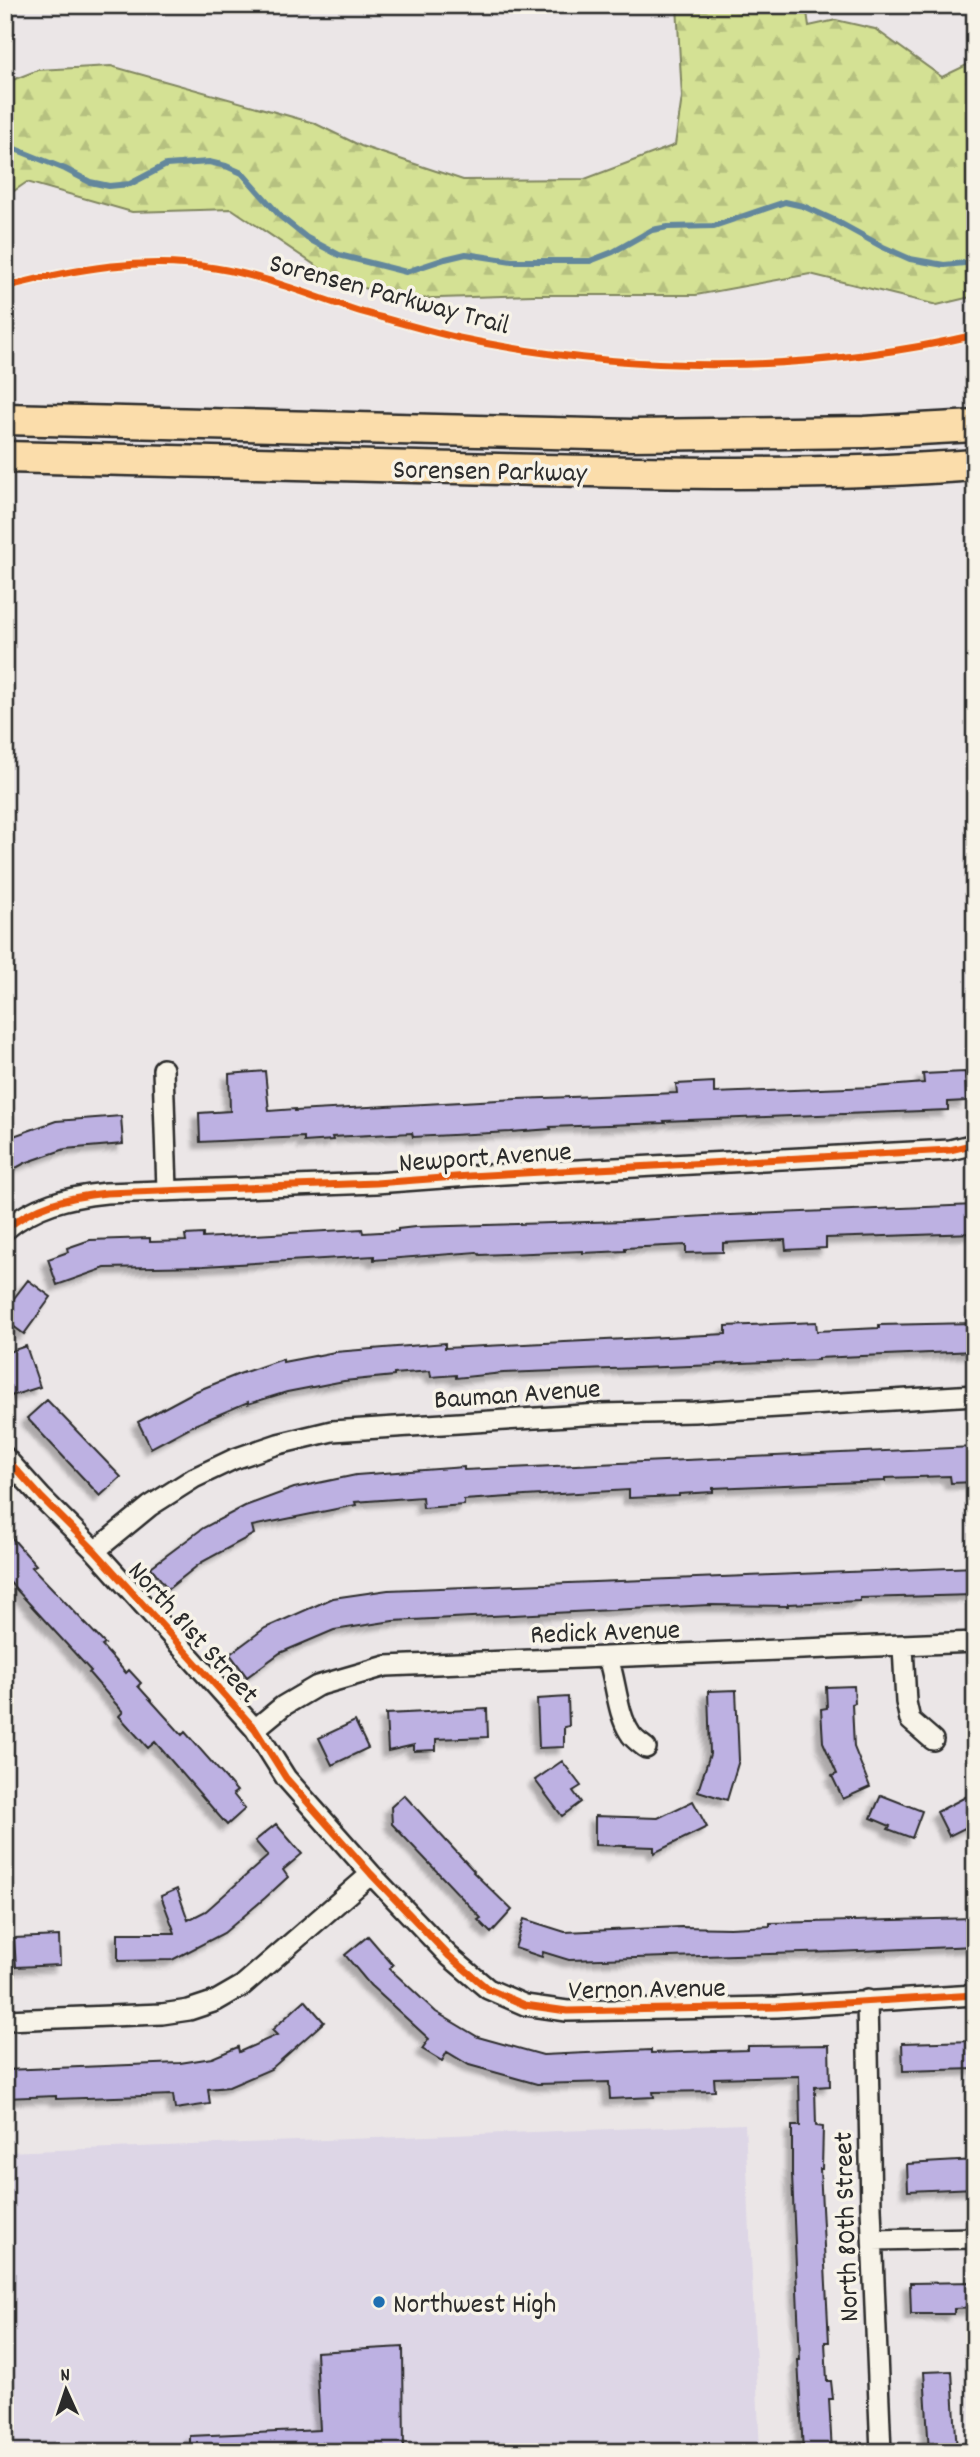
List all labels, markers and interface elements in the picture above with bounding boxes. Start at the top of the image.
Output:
street label: Sorensen Parkway Trail [264,246,514,348]
street label: Sorensen Parkway [393,452,588,496]
street label: Newport Avenue [398,1134,573,1186]
street label: Bauman Avenue [433,1371,602,1423]
street label: North 81st Street [116,1554,266,1715]
street label: Redick Avenue [530,1612,681,1658]
street label: Vernon Avenue [568,1971,726,2013]
street label: North 80th Street [826,2131,872,2323]
place label: Northwest High [393,2287,556,2327]
marker: Northwest High [371,2294,387,2310]
north arrow [32,2356,102,2426]
text: N [60,2363,71,2390]

